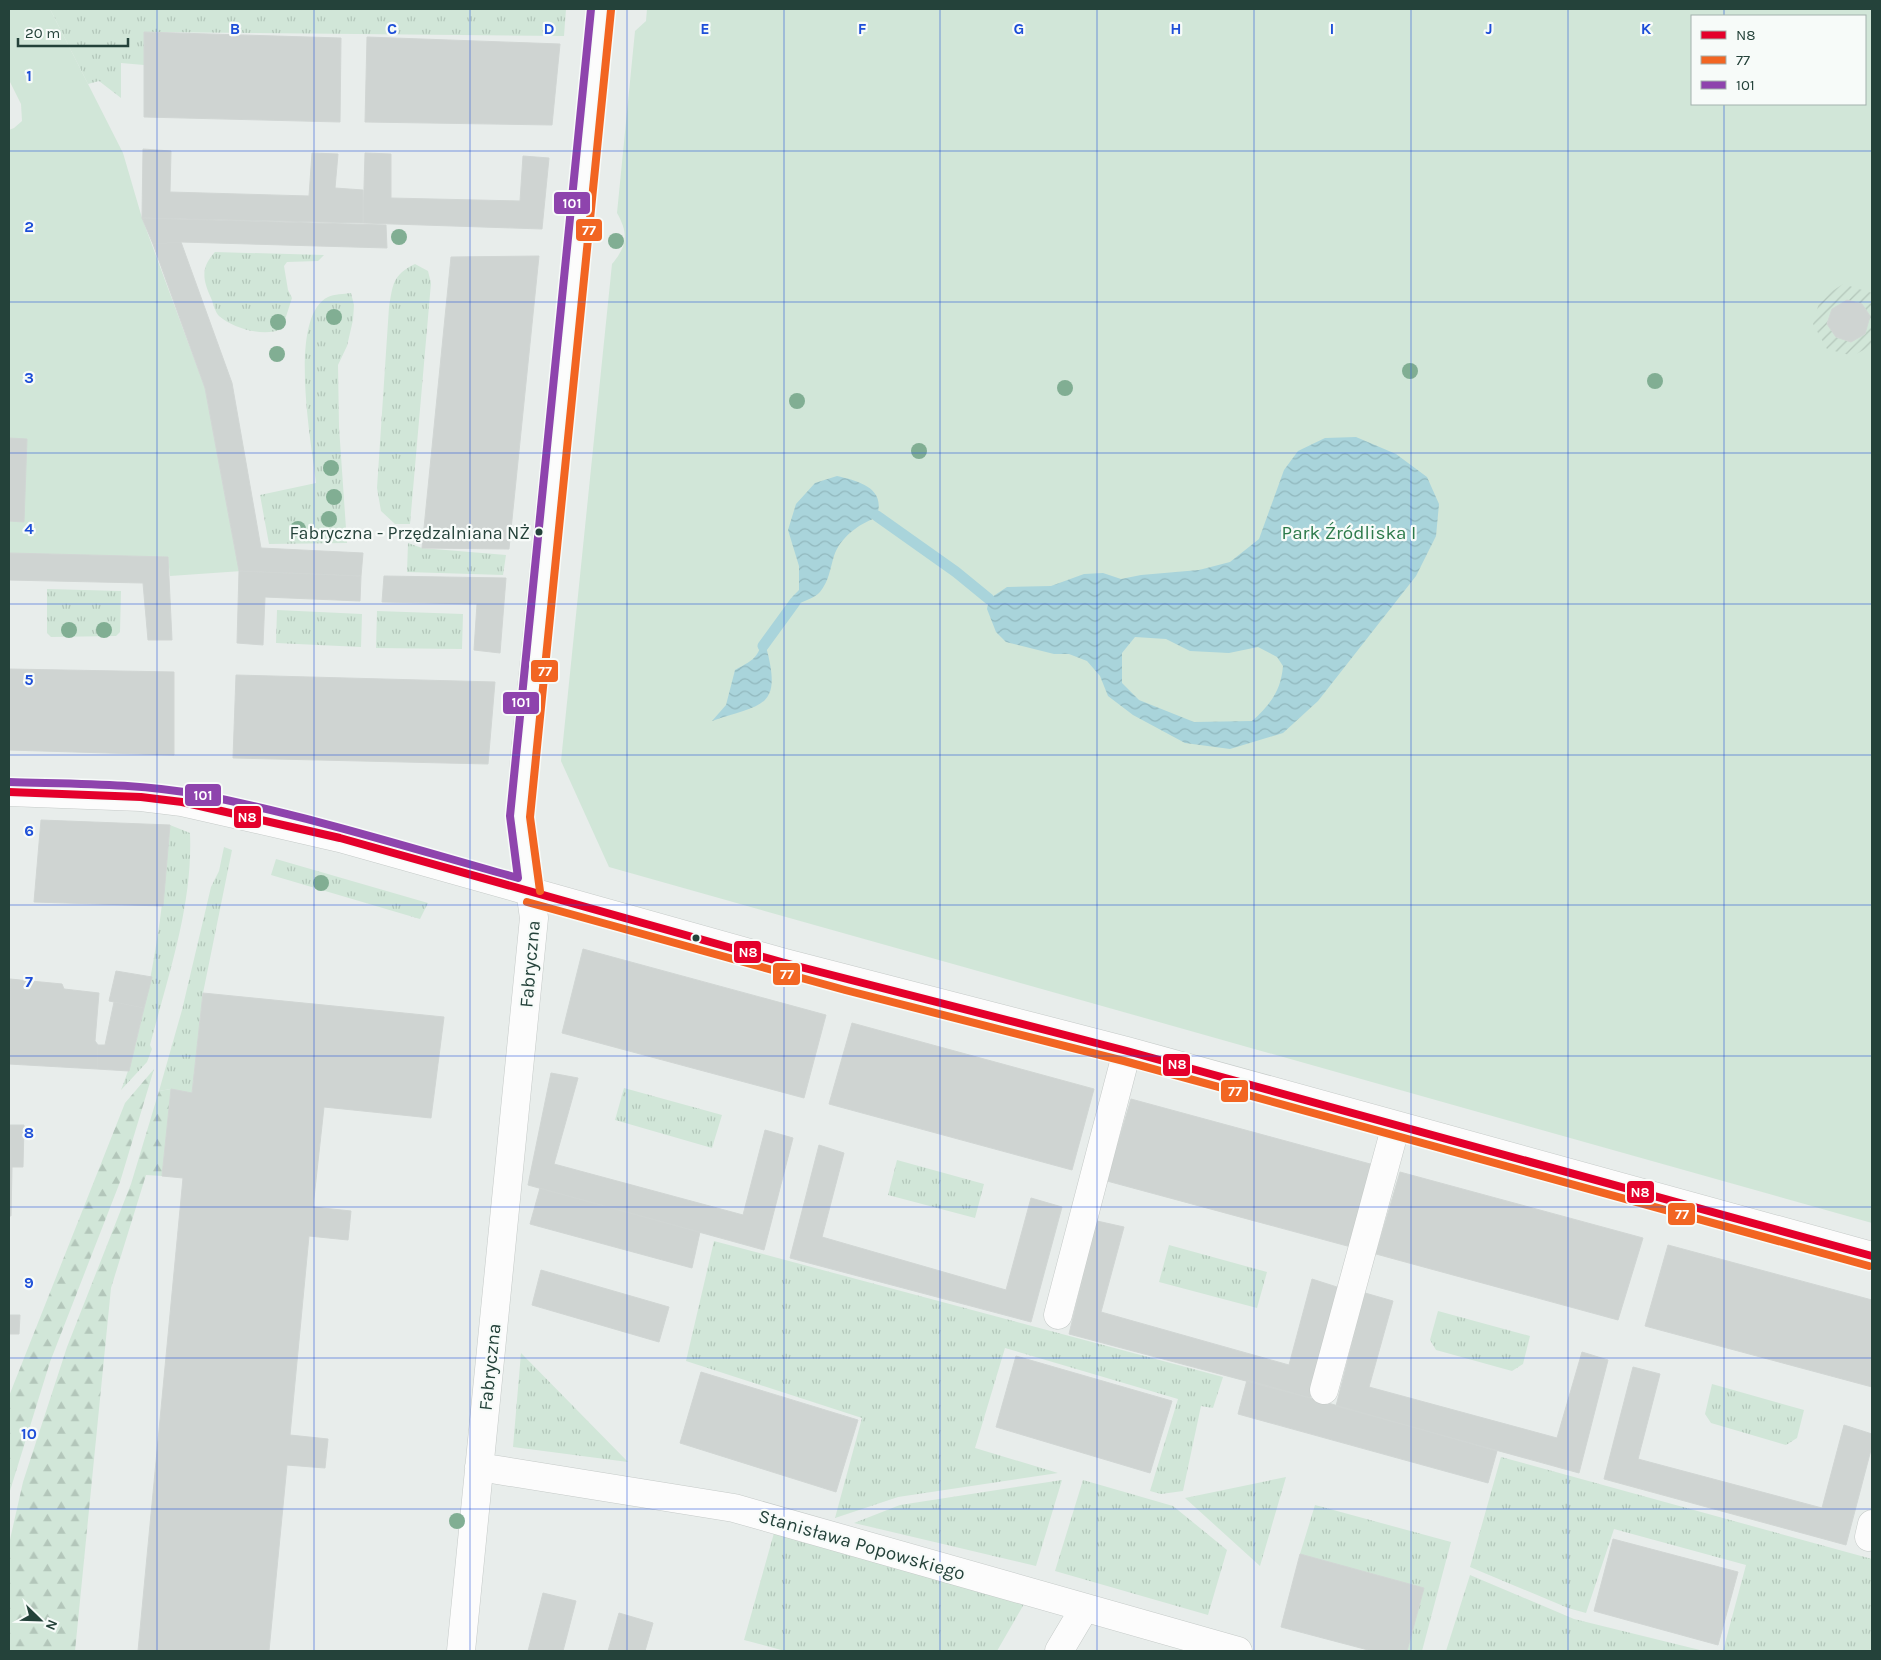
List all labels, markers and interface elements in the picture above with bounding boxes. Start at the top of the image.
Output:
scale bar [18,15,128,47]
legend [1691,15,1866,105]
text: B [230,19,240,38]
text: C [387,19,397,38]
text: D [544,19,555,38]
text: E [700,19,710,38]
text: F [858,19,867,38]
text: G [1014,19,1024,38]
text: H [1170,19,1182,38]
text: I [1330,19,1334,38]
text: J [1485,19,1493,38]
text: K [1641,19,1652,38]
text: 20 m [25,24,60,42]
text: N8 [1736,26,1755,44]
text: 77 [1736,51,1750,69]
text: 1 [26,66,32,85]
text: 101 [1736,76,1755,94]
line badge: 101 [553,191,591,215]
text: 101 [563,195,581,212]
text: 2 [24,217,34,236]
line badge: 77 [575,218,603,242]
text: 77 [582,222,596,239]
text: 3 [24,368,34,387]
text: 4 [24,519,34,538]
park label: Park Źródliska I [1282,521,1416,544]
place label: Fabryczna - Przędzalniana NŻ [290,522,530,544]
marker: Fabryczna - Przędzalniana NŻ [534,527,544,537]
line badge: 77 [530,659,559,683]
text: 77 [538,663,552,680]
text: 5 [24,670,34,689]
line badge: 101 [502,691,540,715]
text: 101 [512,694,530,711]
line badge: 101 [184,783,222,807]
text: 101 [194,787,212,804]
line badge: N8 [233,805,262,829]
text: N8 [237,809,257,826]
text: 6 [24,821,34,840]
street label: Fabryczna [515,919,545,1009]
unlabelled marker [691,933,701,943]
line badge: N8 [733,940,762,964]
text: N8 [738,944,758,961]
line badge: 77 [772,962,801,986]
text: 77 [780,966,794,983]
text: 7 [25,972,33,991]
line badge: N8 [1162,1053,1191,1077]
text: N8 [1167,1056,1187,1073]
line badge: 77 [1220,1079,1249,1103]
text: 77 [1228,1083,1242,1100]
text: 8 [24,1123,34,1142]
line badge: N8 [1626,1180,1655,1204]
text: N8 [1630,1184,1650,1201]
line badge: 77 [1667,1202,1696,1226]
text: 77 [1675,1206,1689,1223]
text: 9 [24,1273,34,1292]
street label: Fabryczna [474,1322,506,1412]
text: 10 [21,1424,37,1443]
street label: Stanisława Popowskiego [756,1505,968,1585]
north arrow [15,1595,65,1645]
text: N [42,1617,61,1633]

